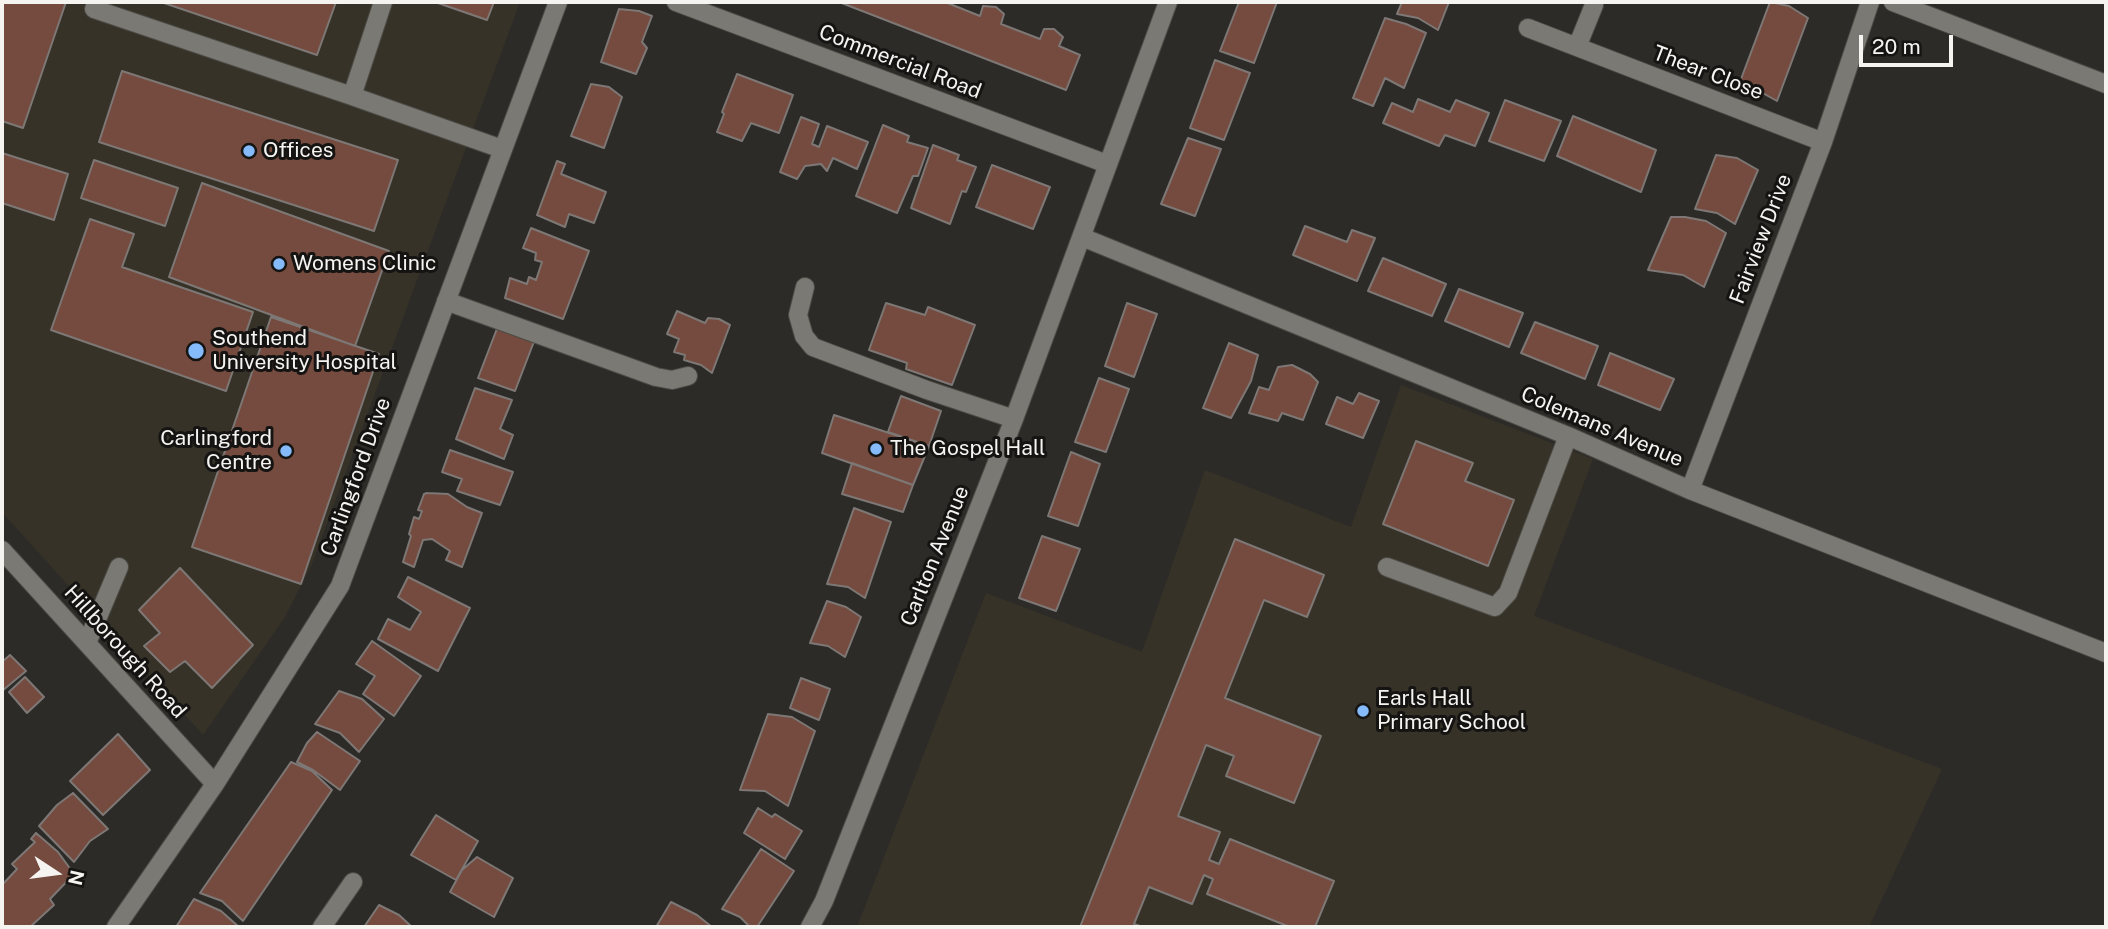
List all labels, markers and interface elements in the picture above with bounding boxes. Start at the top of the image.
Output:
street label: Commercial Road [815,19,985,105]
scale bar [1863,21,1958,65]
text: 20 m [1872,34,1921,59]
street label: Thear Close [1649,40,1767,106]
place label: Offices [263,138,333,164]
marker: Offices [241,143,257,159]
street label: Fairview Drive [1725,171,1797,307]
place label: Womens Clinic [293,251,437,277]
marker: Womens Clinic [271,256,287,272]
place label: Southend University Hospital [212,326,397,376]
marker: Southend University Hospital [186,341,206,361]
street label: Colemans Avenue [1517,381,1687,473]
street label: Carlingford Drive [316,394,396,560]
place label: Carlingford Centre [160,426,272,476]
place label: The Gospel Hall [890,436,1045,462]
marker: The Gospel Hall [868,441,884,457]
marker: Carlingford Centre [278,443,294,459]
street label: Carlton Avenue [895,482,975,630]
street label: Hillborough Road [59,580,191,724]
place label: Earls Hall Primary School [1377,686,1526,736]
marker: Earls Hall Primary School [1355,703,1371,719]
north arrow [21,838,91,908]
text: N [64,868,89,887]

